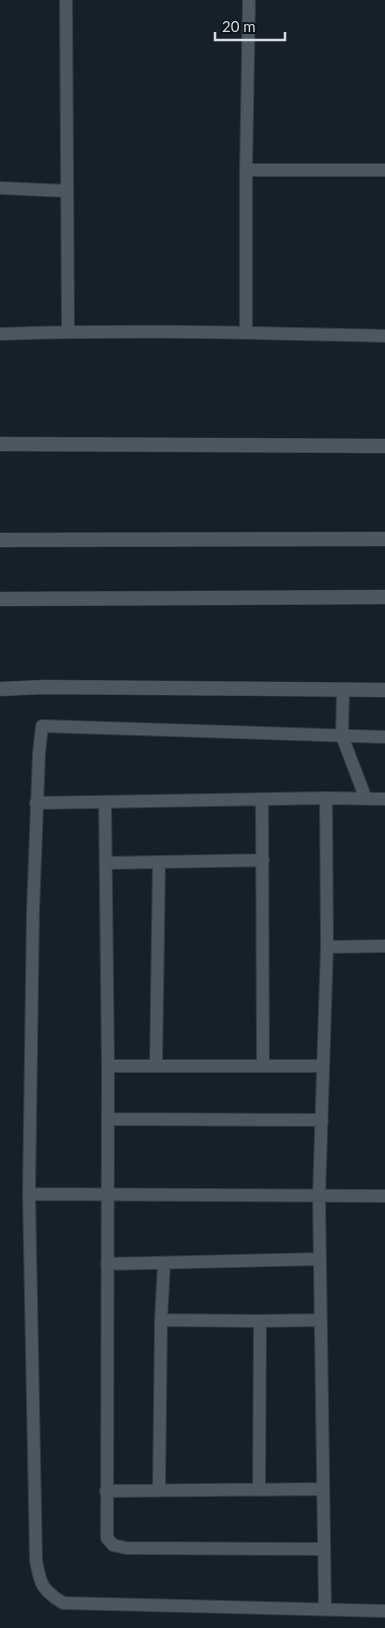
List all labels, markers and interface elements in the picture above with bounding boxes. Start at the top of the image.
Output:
scale bar [215,10,285,42]
text: 20 m [222,17,256,35]

